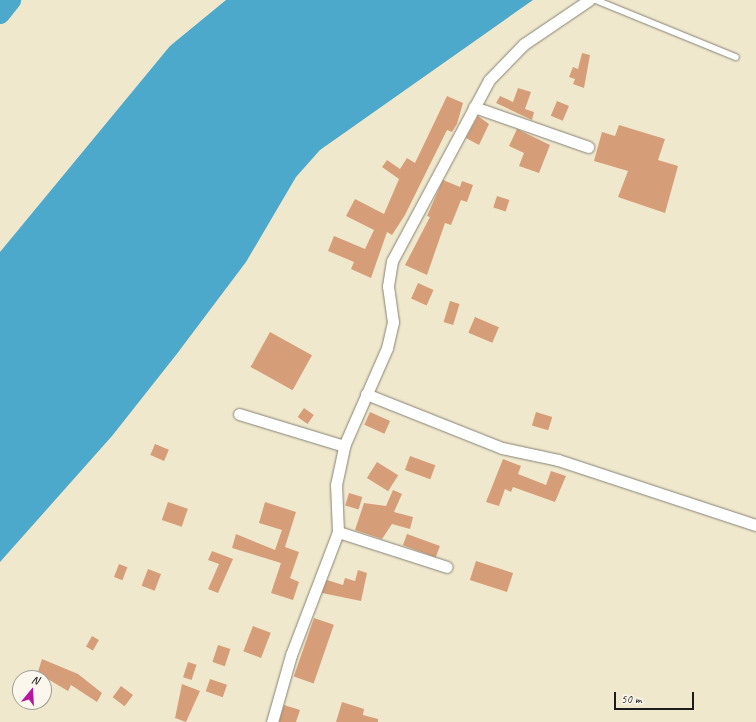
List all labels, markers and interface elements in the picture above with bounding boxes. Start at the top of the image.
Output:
north arrow [12,670,52,710]
text: N [30,672,41,687]
scale bar [616,684,696,710]
text: 50 m [621,691,641,707]

